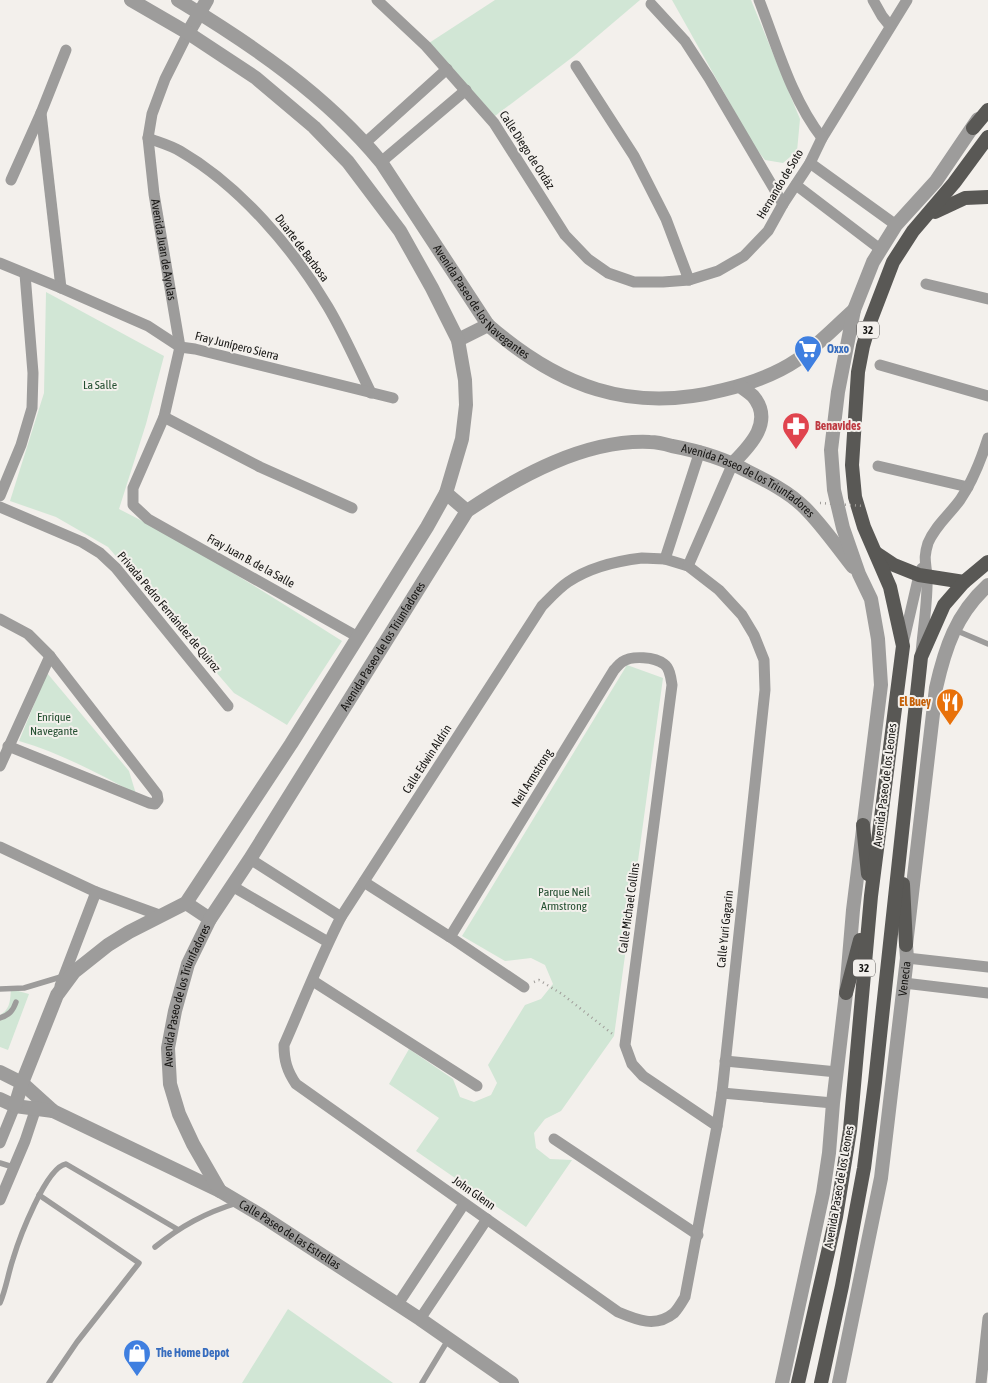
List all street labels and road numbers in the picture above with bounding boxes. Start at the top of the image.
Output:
street label: Calle Diego de Ordáz [497,108,558,192]
street label: Hernando de Soto [754,146,806,221]
street label: Avenida Juan de Ayolas [148,198,179,302]
street label: Duarte de Barbosa [272,212,332,284]
street label: Avenida Paseo de los Navegantes [430,242,532,362]
road number: 32 [857,322,879,338]
street label: Fray Junípero Sierra [194,329,280,363]
street label: Avenida Paseo de los Triunfadores [680,441,817,520]
street label: Fray Juan B. de la Salle [205,531,297,591]
street label: Privada Pedro Fernández de Quiroz [115,549,224,676]
street label: Avenida Paseo de los Triunfadores [337,579,428,713]
street label: Calle Edwin Aldrin [400,722,454,796]
street label: Avenida Paseo de los Leones [870,722,900,848]
street label: Neil Armstrong [509,746,556,810]
street label: Calle Michael Collins [616,862,642,954]
street label: Calle Yuri Gagarin [714,890,736,968]
street label: Avenida Paseo de los Triunfadores [161,922,213,1068]
road number: 32 [853,960,875,976]
street label: Venecia [896,960,914,997]
street label: Avenida Paseo de los Leones [821,1125,857,1249]
street label: John Glenn [450,1173,498,1213]
street label: Calle Paseo de las Estrellas [237,1197,343,1272]

